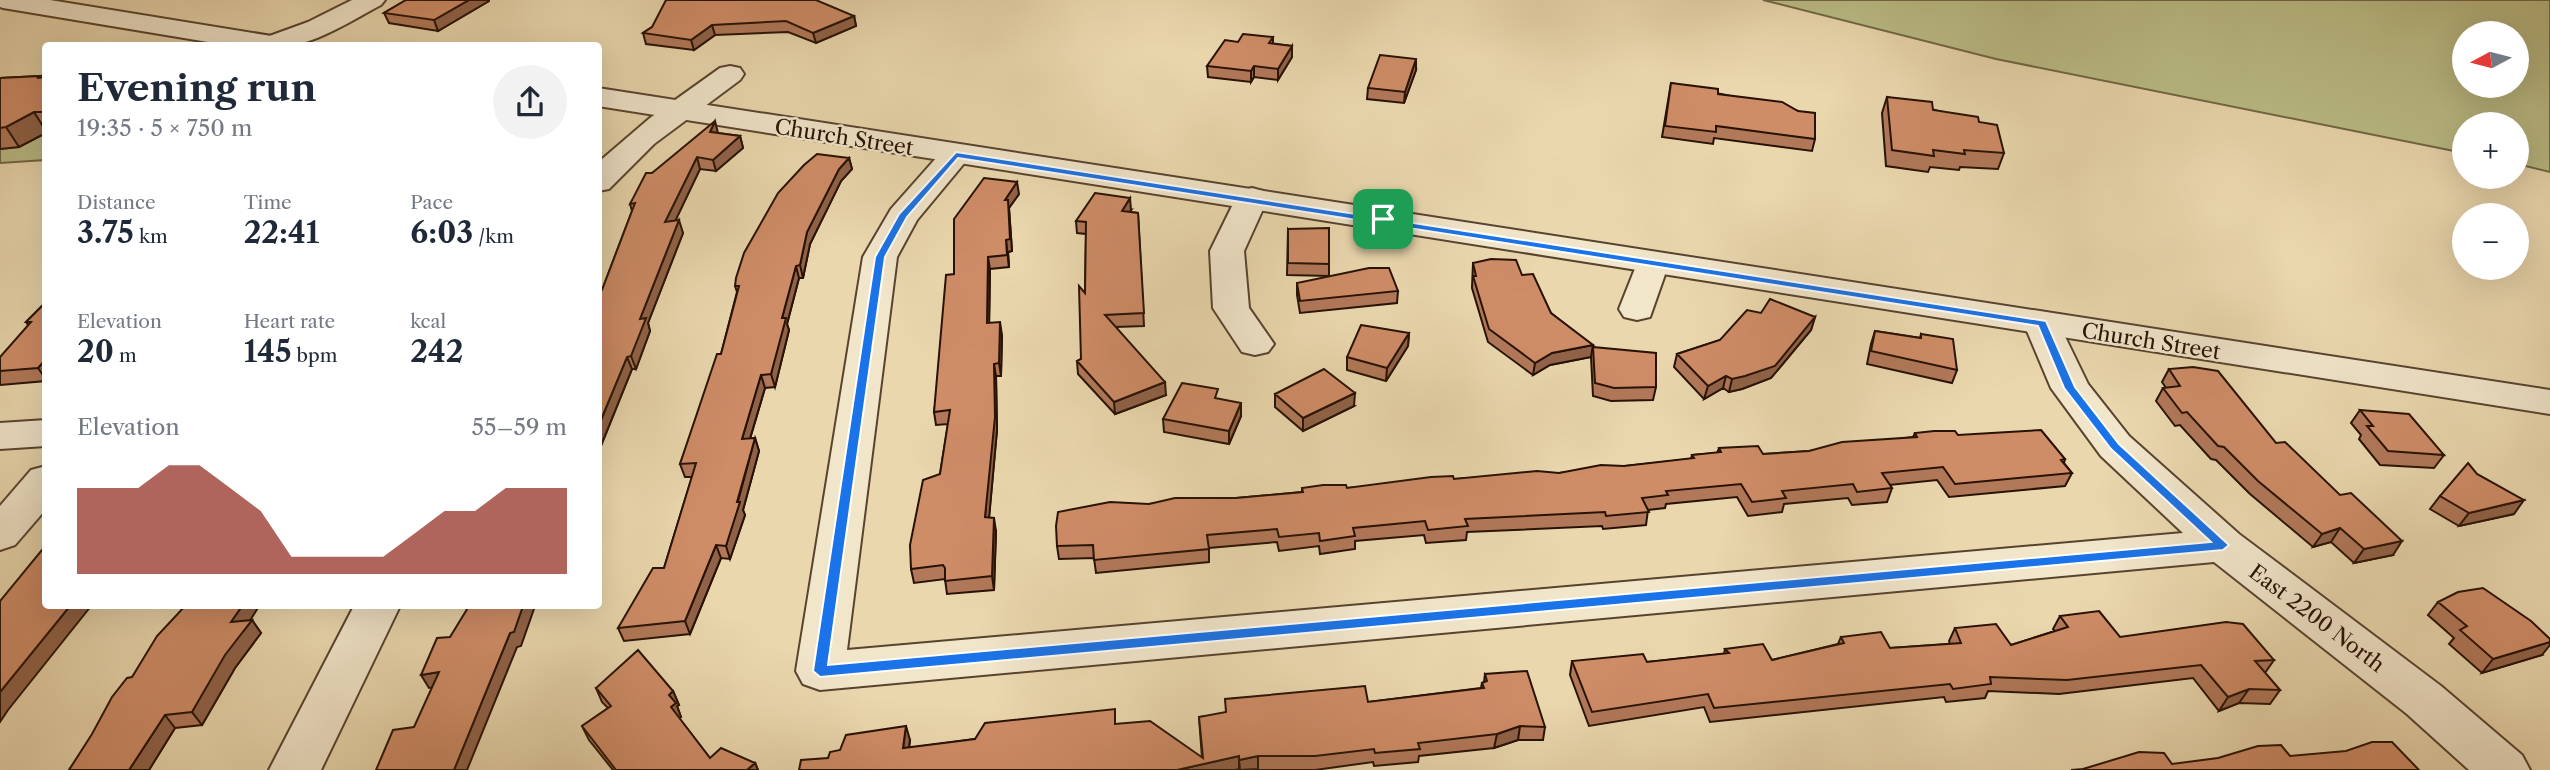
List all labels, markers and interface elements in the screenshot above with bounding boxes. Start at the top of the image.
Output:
north arrow [2452,21,2529,98]
map controls [2452,21,2529,280]
text: Evening run [77,64,317,111]
button: share [493,65,567,139]
button: + [2452,112,2529,189]
text: 19:35 · 5 × 750 m [77,114,252,142]
street label: Church Street [773,114,916,160]
pin [1353,189,1413,249]
text: Distance [77,191,156,214]
text: Time [244,191,292,214]
text: Pace [410,191,453,214]
icon: arrive [1364,200,1402,238]
button: − [2452,203,2529,280]
text: 3.75 [77,214,134,251]
text: 22:41 [244,214,319,251]
text: 6:03 [410,214,473,251]
text: km [134,225,168,248]
text: /km [473,225,514,248]
text: Elevation [77,310,162,333]
text: Heart rate [244,310,335,333]
text: kcal [410,310,446,333]
street label: Church Street [2080,318,2223,364]
text: 20 [77,333,114,370]
text: 145 [244,333,292,370]
text: 242 [410,333,464,370]
text: m [114,344,137,367]
text: bpm [292,344,337,367]
text: Elevation [77,413,180,441]
text: 55–59 m [471,413,567,441]
street label: East 2200 North [2244,559,2390,677]

